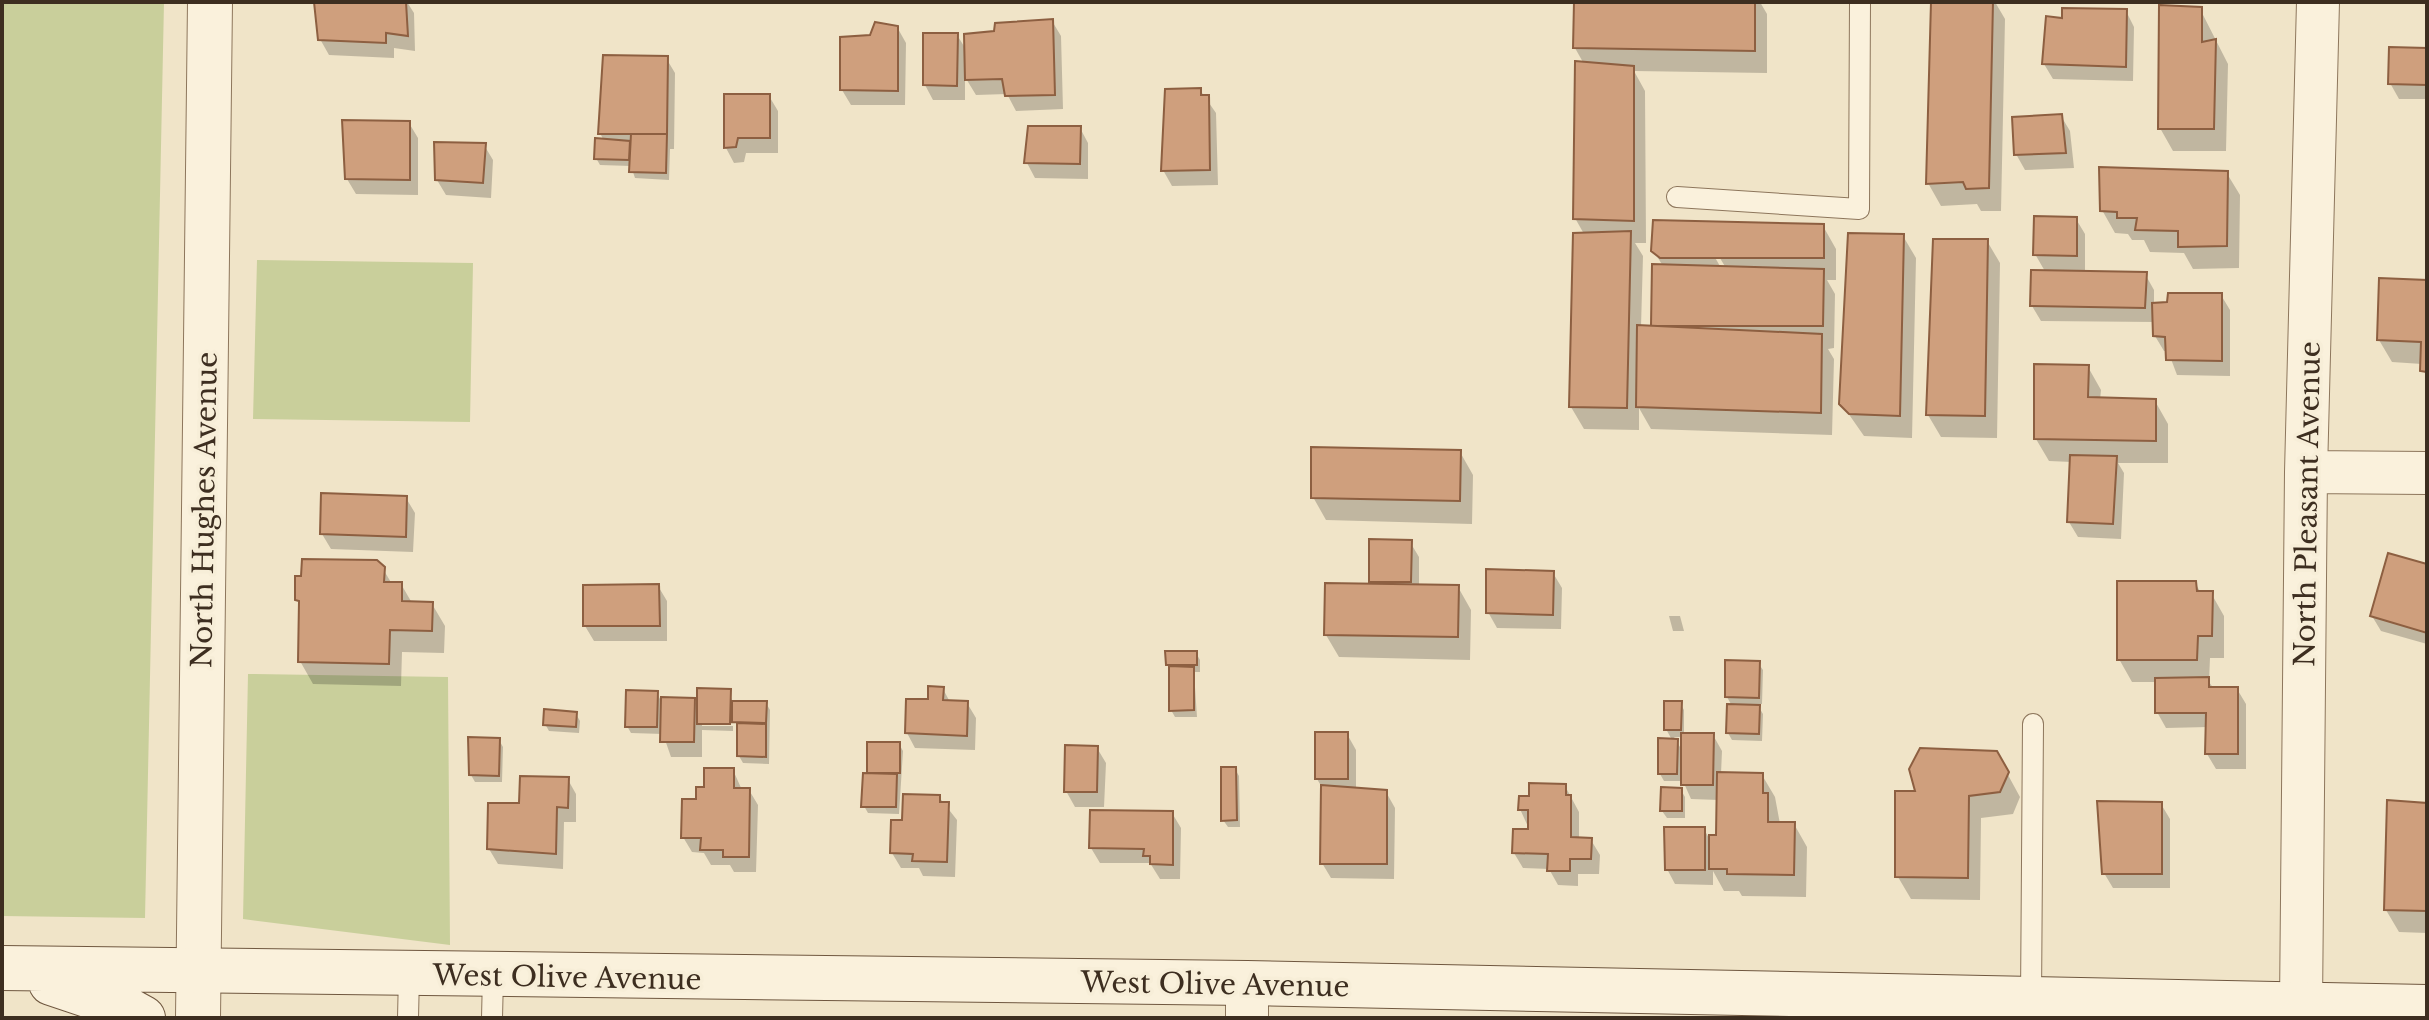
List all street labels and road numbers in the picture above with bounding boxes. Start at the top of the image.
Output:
street label: North Pleasant Avenue [2287,341,2328,667]
street label: North Hughes Avenue [184,352,225,668]
street label: West Olive Avenue [431,958,702,997]
street label: West Olive Avenue [1079,965,1350,1004]

